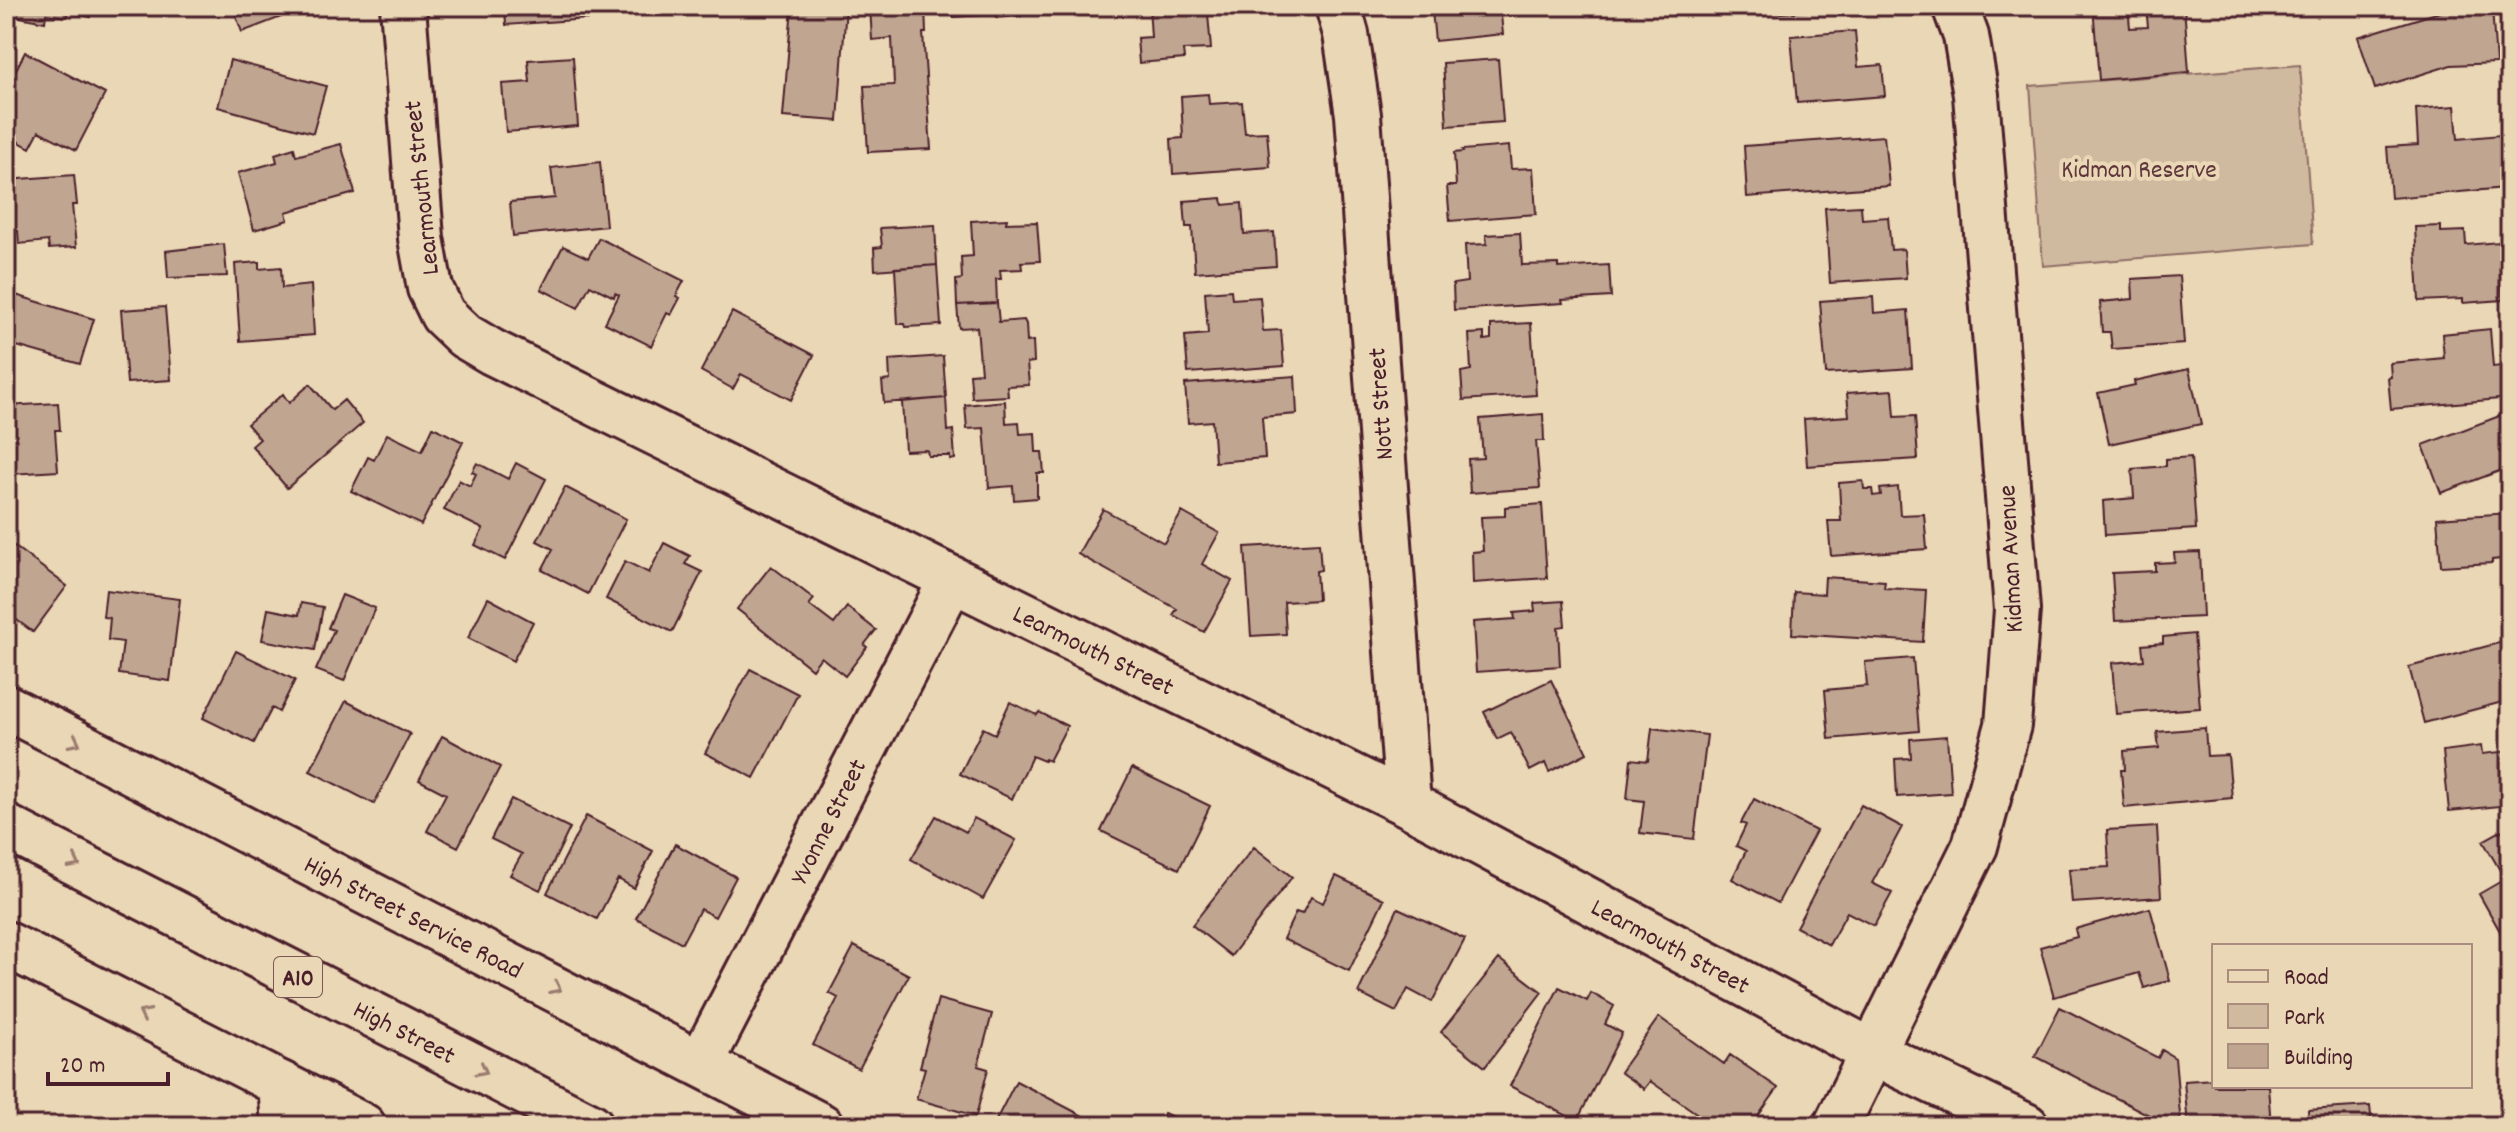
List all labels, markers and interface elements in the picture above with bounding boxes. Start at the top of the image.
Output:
street label: Learmouth Street [396,98,451,277]
park label: Kidman Reserve [2061,153,2217,190]
street label: Nott Street [1360,346,1405,461]
street label: Kidman Avenue [1990,484,2035,634]
street label: Learmouth Street [1006,597,1180,707]
one-way arrow [67,732,82,748]
street label: Yvonne Street [783,753,878,892]
street label: High Street Service Road [297,848,528,990]
one-way arrow [67,853,82,868]
street label: Learmouth Street [1583,891,1756,1006]
legend [2212,944,2472,1088]
road number: A10 [274,957,322,997]
text: Road [2284,962,2329,996]
one-way arrow [547,979,562,994]
street label: High Street [346,993,461,1076]
text: Park [2284,1002,2325,1036]
one-way arrow [137,1009,152,1024]
scale bar [48,1036,168,1086]
text: Building [2284,1042,2353,1076]
text: 20 m [60,1050,106,1084]
one-way arrow [473,1061,488,1076]

